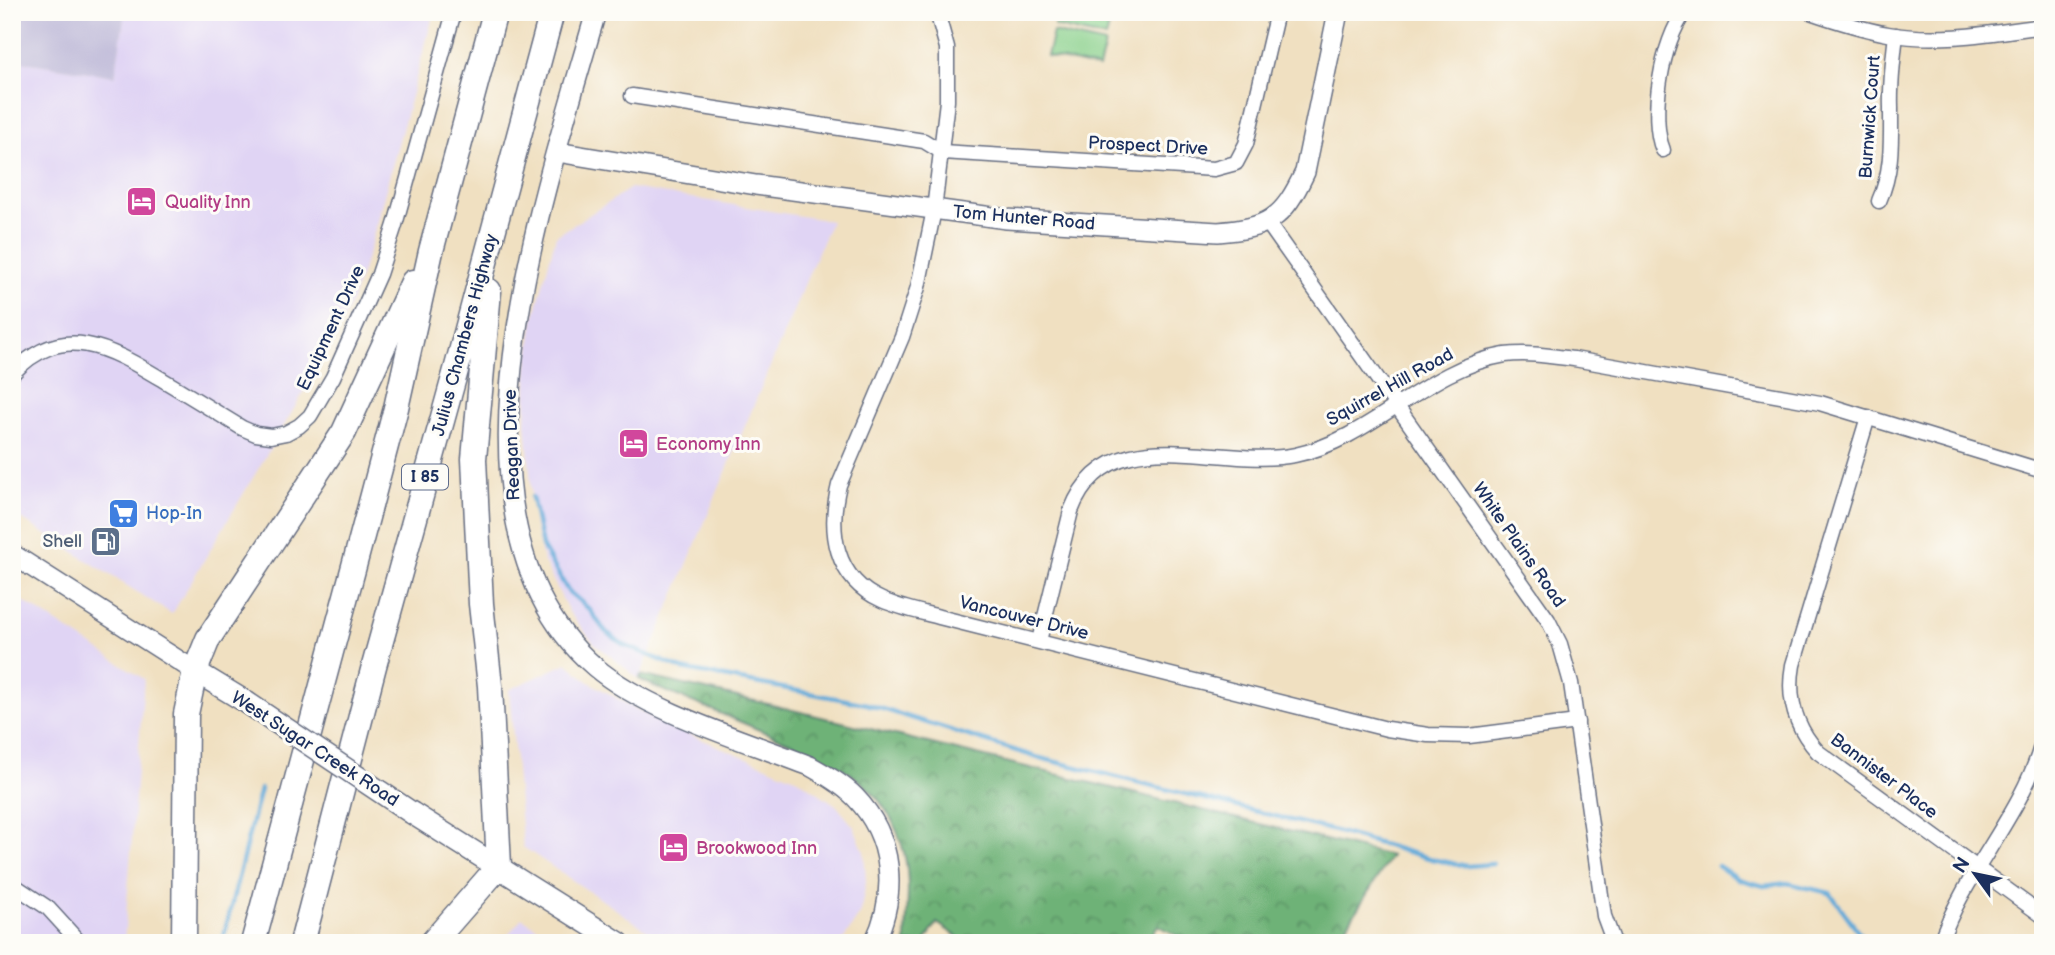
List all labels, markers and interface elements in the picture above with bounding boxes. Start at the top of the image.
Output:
street label: Burnwick Court [1855,54,1885,179]
street label: Prospect Drive [1088,132,1209,160]
hotel icon: Quality Inn [125,185,159,219]
place label: Quality Inn [165,192,251,213]
street label: Tom Hunter Road [952,201,1096,235]
street label: Julius Chambers Highway [428,231,502,438]
street label: Equipment Drive [293,262,369,394]
street label: Squirrel Hill Road [1323,343,1457,431]
street label: Reagan Drive [500,389,524,501]
hotel icon: Economy Inn [616,427,650,461]
place label: Economy Inn [656,434,761,455]
road number: I 85 [402,464,448,490]
street label: White Plains Road [1468,479,1570,611]
supermarket icon: Hop-In [106,496,140,530]
place label: Hop-In [146,503,202,524]
fuel station icon: Shell [88,524,122,558]
place label: Shell [42,531,82,552]
street label: Vancouver Drive [957,592,1091,644]
street label: West Sugar Creek Road [227,687,403,811]
street label: Bannister Place [1826,729,1942,823]
hotel icon: Brookwood Inn [656,831,690,865]
place label: Brookwood Inn [696,838,817,859]
north arrow [1940,839,2010,909]
text: N [1948,853,1976,878]

